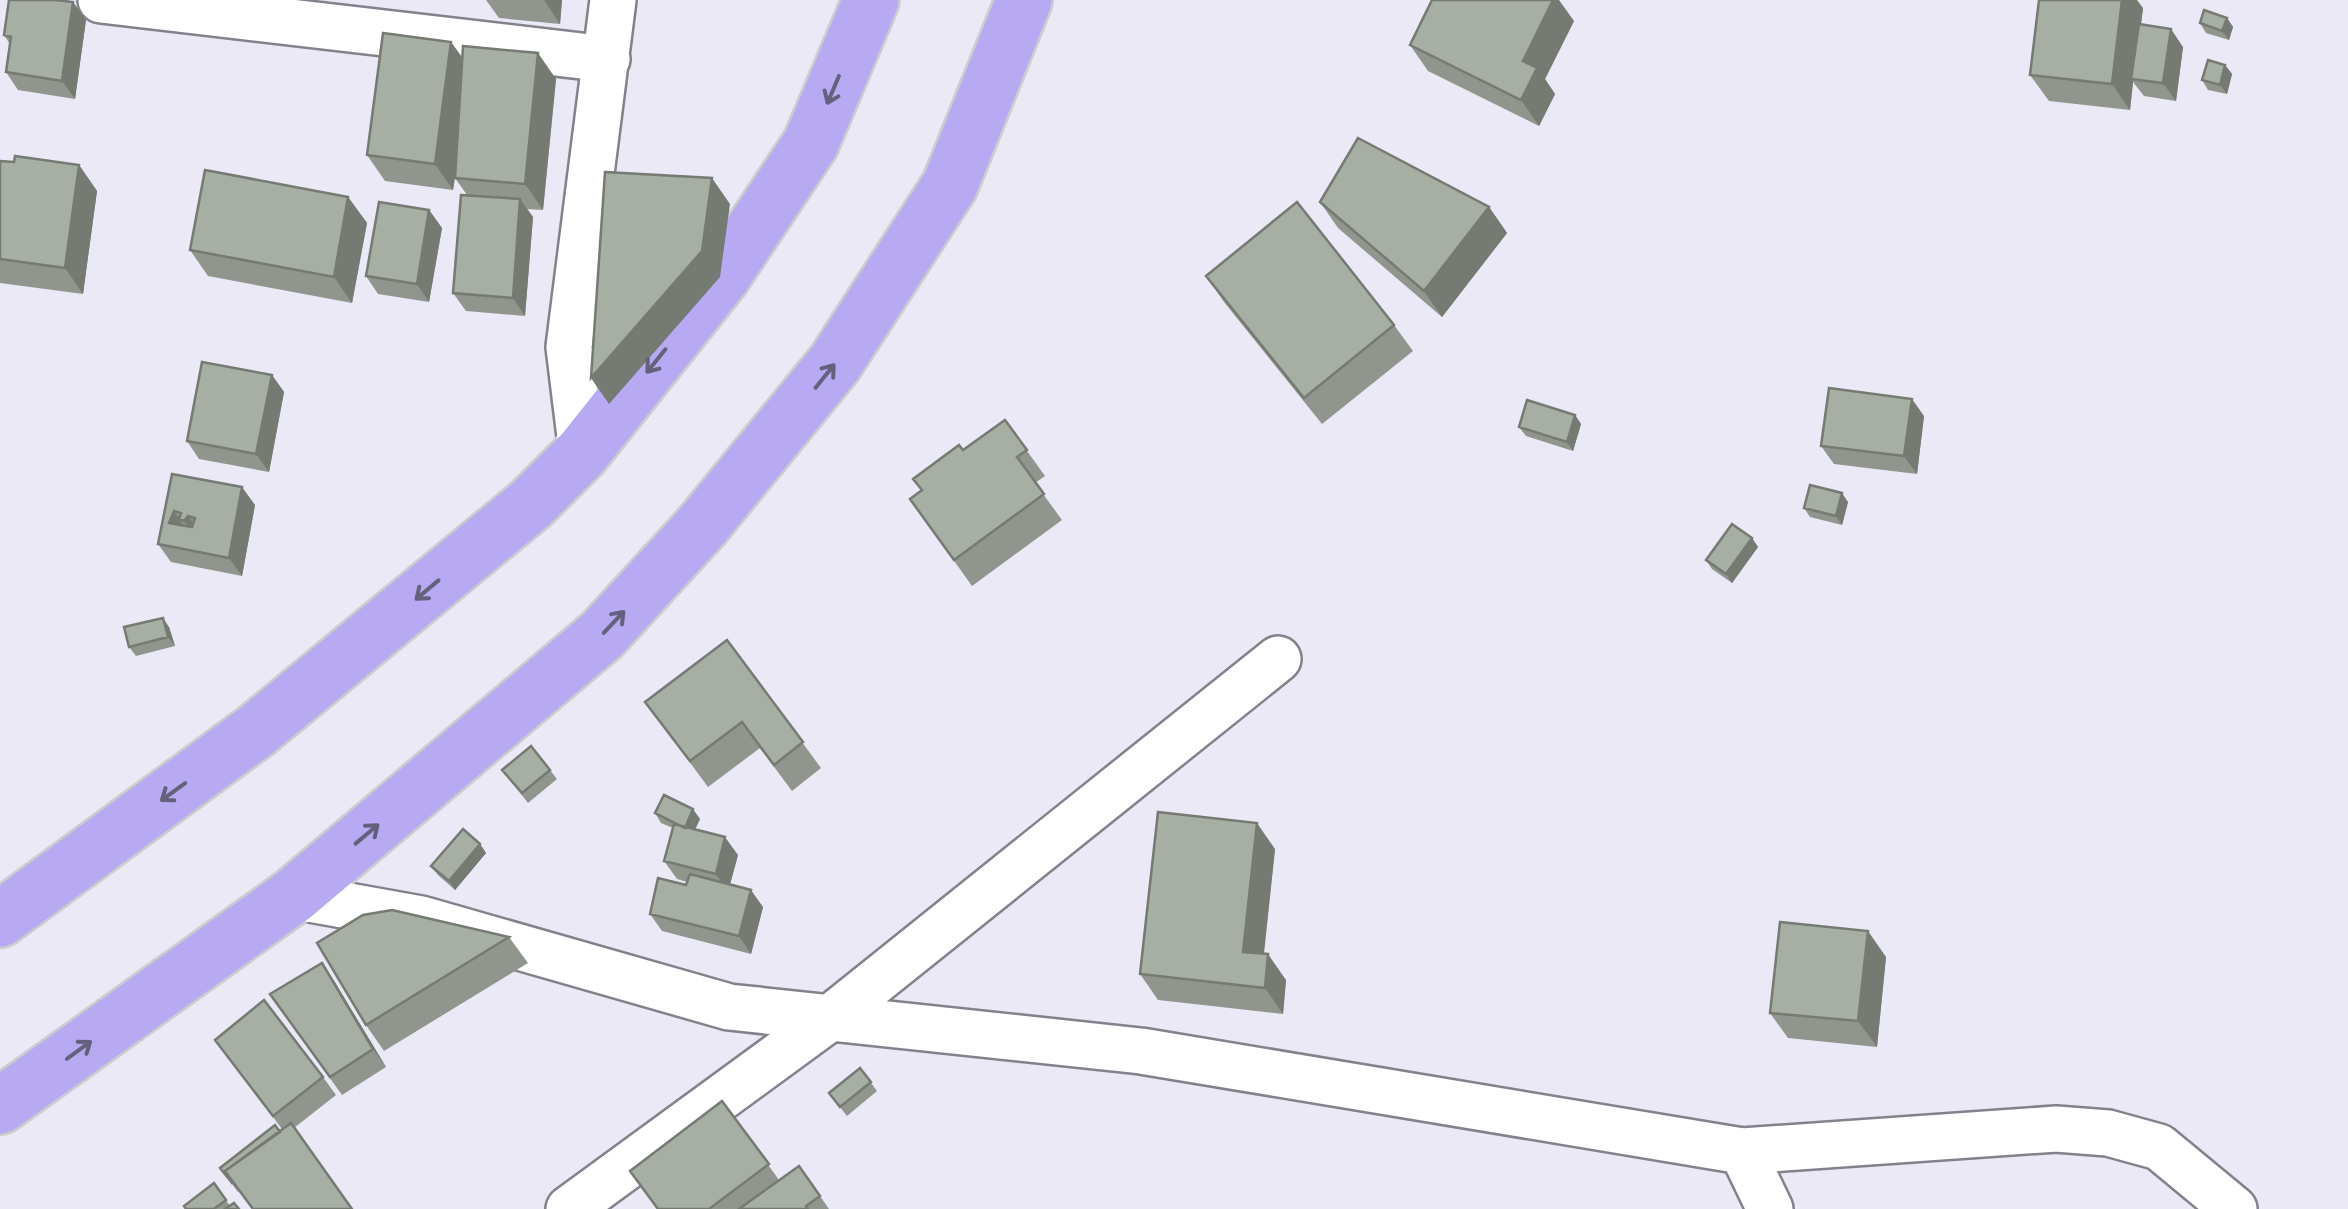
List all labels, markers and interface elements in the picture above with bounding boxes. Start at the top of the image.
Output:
one-way arrow [823,74,841,105]
one-way arrow [645,347,667,373]
one-way arrow [814,363,836,389]
one-way arrow [415,579,441,601]
one-way arrow [602,610,625,635]
one-way arrow [160,782,187,803]
one-way arrow [354,822,379,845]
one-way arrow [65,1039,92,1060]

